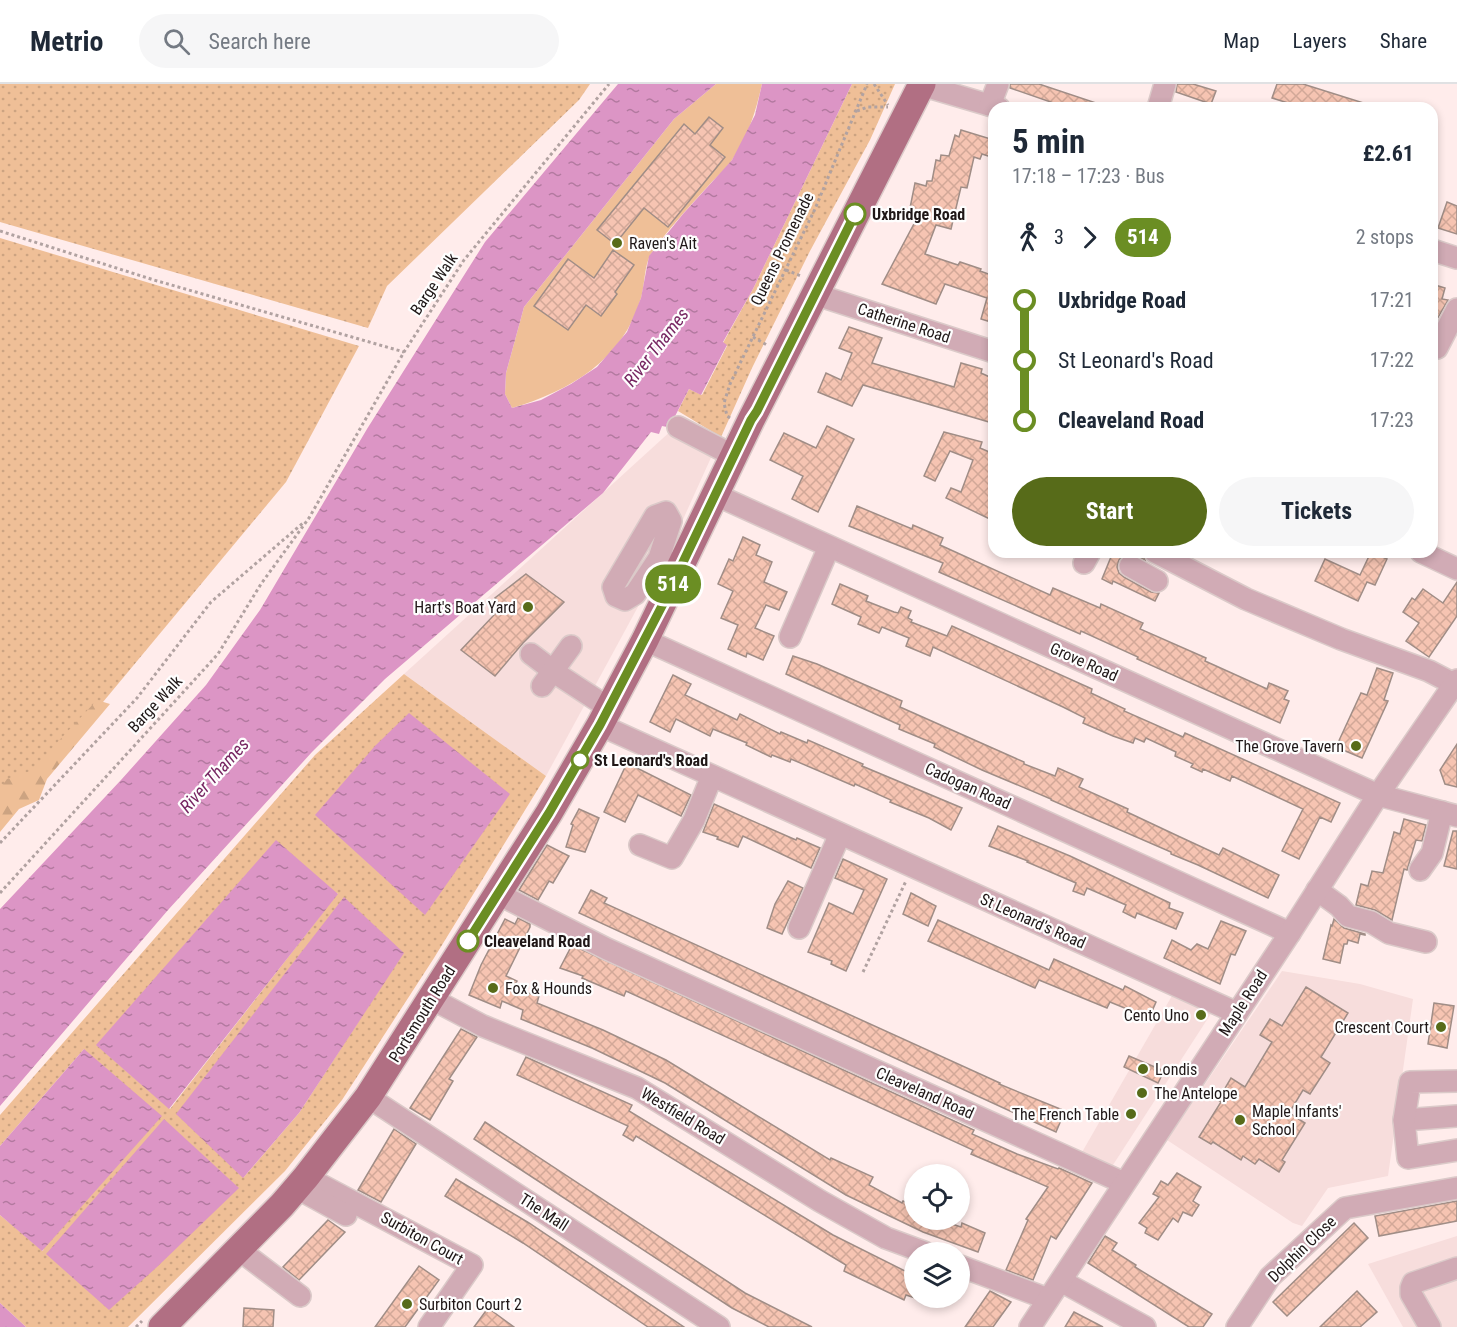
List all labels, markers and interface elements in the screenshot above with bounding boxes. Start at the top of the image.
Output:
search box [139,14,559,68]
text: Metrio [30,25,103,58]
icon: search [160,25,193,58]
text: Search here [208,29,311,54]
text: Map [1223,29,1260,53]
text: Layers [1293,29,1347,53]
text: Share [1380,29,1427,53]
text: 5 min [1012,122,1085,161]
text: £2.61 [1363,141,1414,166]
text: 17:18 – 17:23 · Bus [1012,164,1165,188]
street label: Queens Promenade [746,190,818,308]
marker: Uxbridge Road [844,203,866,225]
place label: Uxbridge Road [872,205,965,224]
icon: walk [1012,221,1045,254]
icon: forward [1073,221,1106,254]
text: 3 [1054,225,1064,249]
text: 514 [1127,225,1159,249]
text: 2 stops [1356,225,1414,249]
place label: Raven's Ait [629,234,697,253]
marker: Raven's Ait [610,236,624,250]
street label: Barge Walk [406,249,462,319]
text: Uxbridge Road [1058,288,1186,313]
text: 17:21 [1370,288,1414,312]
street label: Catherine Road [855,299,953,347]
water label: River Thames [619,304,693,390]
text: St Leonard's Road [1058,348,1214,373]
text: 17:22 [1370,348,1414,372]
text: Cleaveland Road [1058,408,1204,433]
text: 17:23 [1370,408,1414,432]
button: Start [1012,477,1207,546]
button: Tickets [1219,477,1414,546]
line badge: 514 [638,564,708,604]
text: 514 [657,572,689,596]
place label: Hart's Boat Yard [414,598,516,617]
marker: Hart's Boat Yard [521,600,535,614]
street label: Grove Road [1047,639,1121,685]
street label: Barge Walk [124,671,187,736]
water label: River Thames [175,733,253,817]
place label: The Grove Tavern [1235,737,1344,756]
marker: The Grove Tavern [1349,739,1363,753]
marker: St Leonard's Road [571,751,589,769]
place label: St Leonard's Road [594,751,708,770]
street label: Cadogan Road [922,759,1014,813]
street label: St Leonard's Road [977,889,1089,953]
marker: Cleaveland Road [457,930,479,952]
place label: Cleaveland Road [484,932,590,951]
street label: Portsmouth Road [385,962,459,1066]
street label: Maple Road [1215,967,1271,1039]
place label: Fox & Hounds [505,979,592,998]
marker: Fox & Hounds [486,981,500,995]
place label: Cento Uno [1124,1006,1189,1025]
marker: Cento Uno [1194,1008,1208,1022]
place label: Crescent Court [1335,1018,1429,1037]
marker: Crescent Court [1434,1020,1448,1034]
place label: Londis [1155,1060,1197,1079]
marker: Londis [1136,1062,1150,1076]
street label: Cleaveland Road [873,1063,977,1123]
street label: Westfield Road [638,1084,728,1148]
place label: The Antelope [1154,1084,1238,1103]
marker: The Antelope [1135,1086,1149,1100]
place label: Maple Infants' School [1252,1102,1342,1139]
place label: The French Table [1012,1105,1119,1124]
marker: The French Table [1124,1107,1138,1121]
marker: Maple Infants' School [1233,1113,1247,1127]
map controls [904,1164,970,1308]
button: locate [904,1164,970,1230]
street label: The Mall [516,1189,572,1235]
street label: Surbiton Court [377,1208,467,1269]
street label: Dolphin Close [1264,1212,1340,1286]
button: layers [904,1242,970,1308]
place label: Surbiton Court 2 [419,1295,522,1314]
marker: Surbiton Court 2 [400,1297,414,1311]

